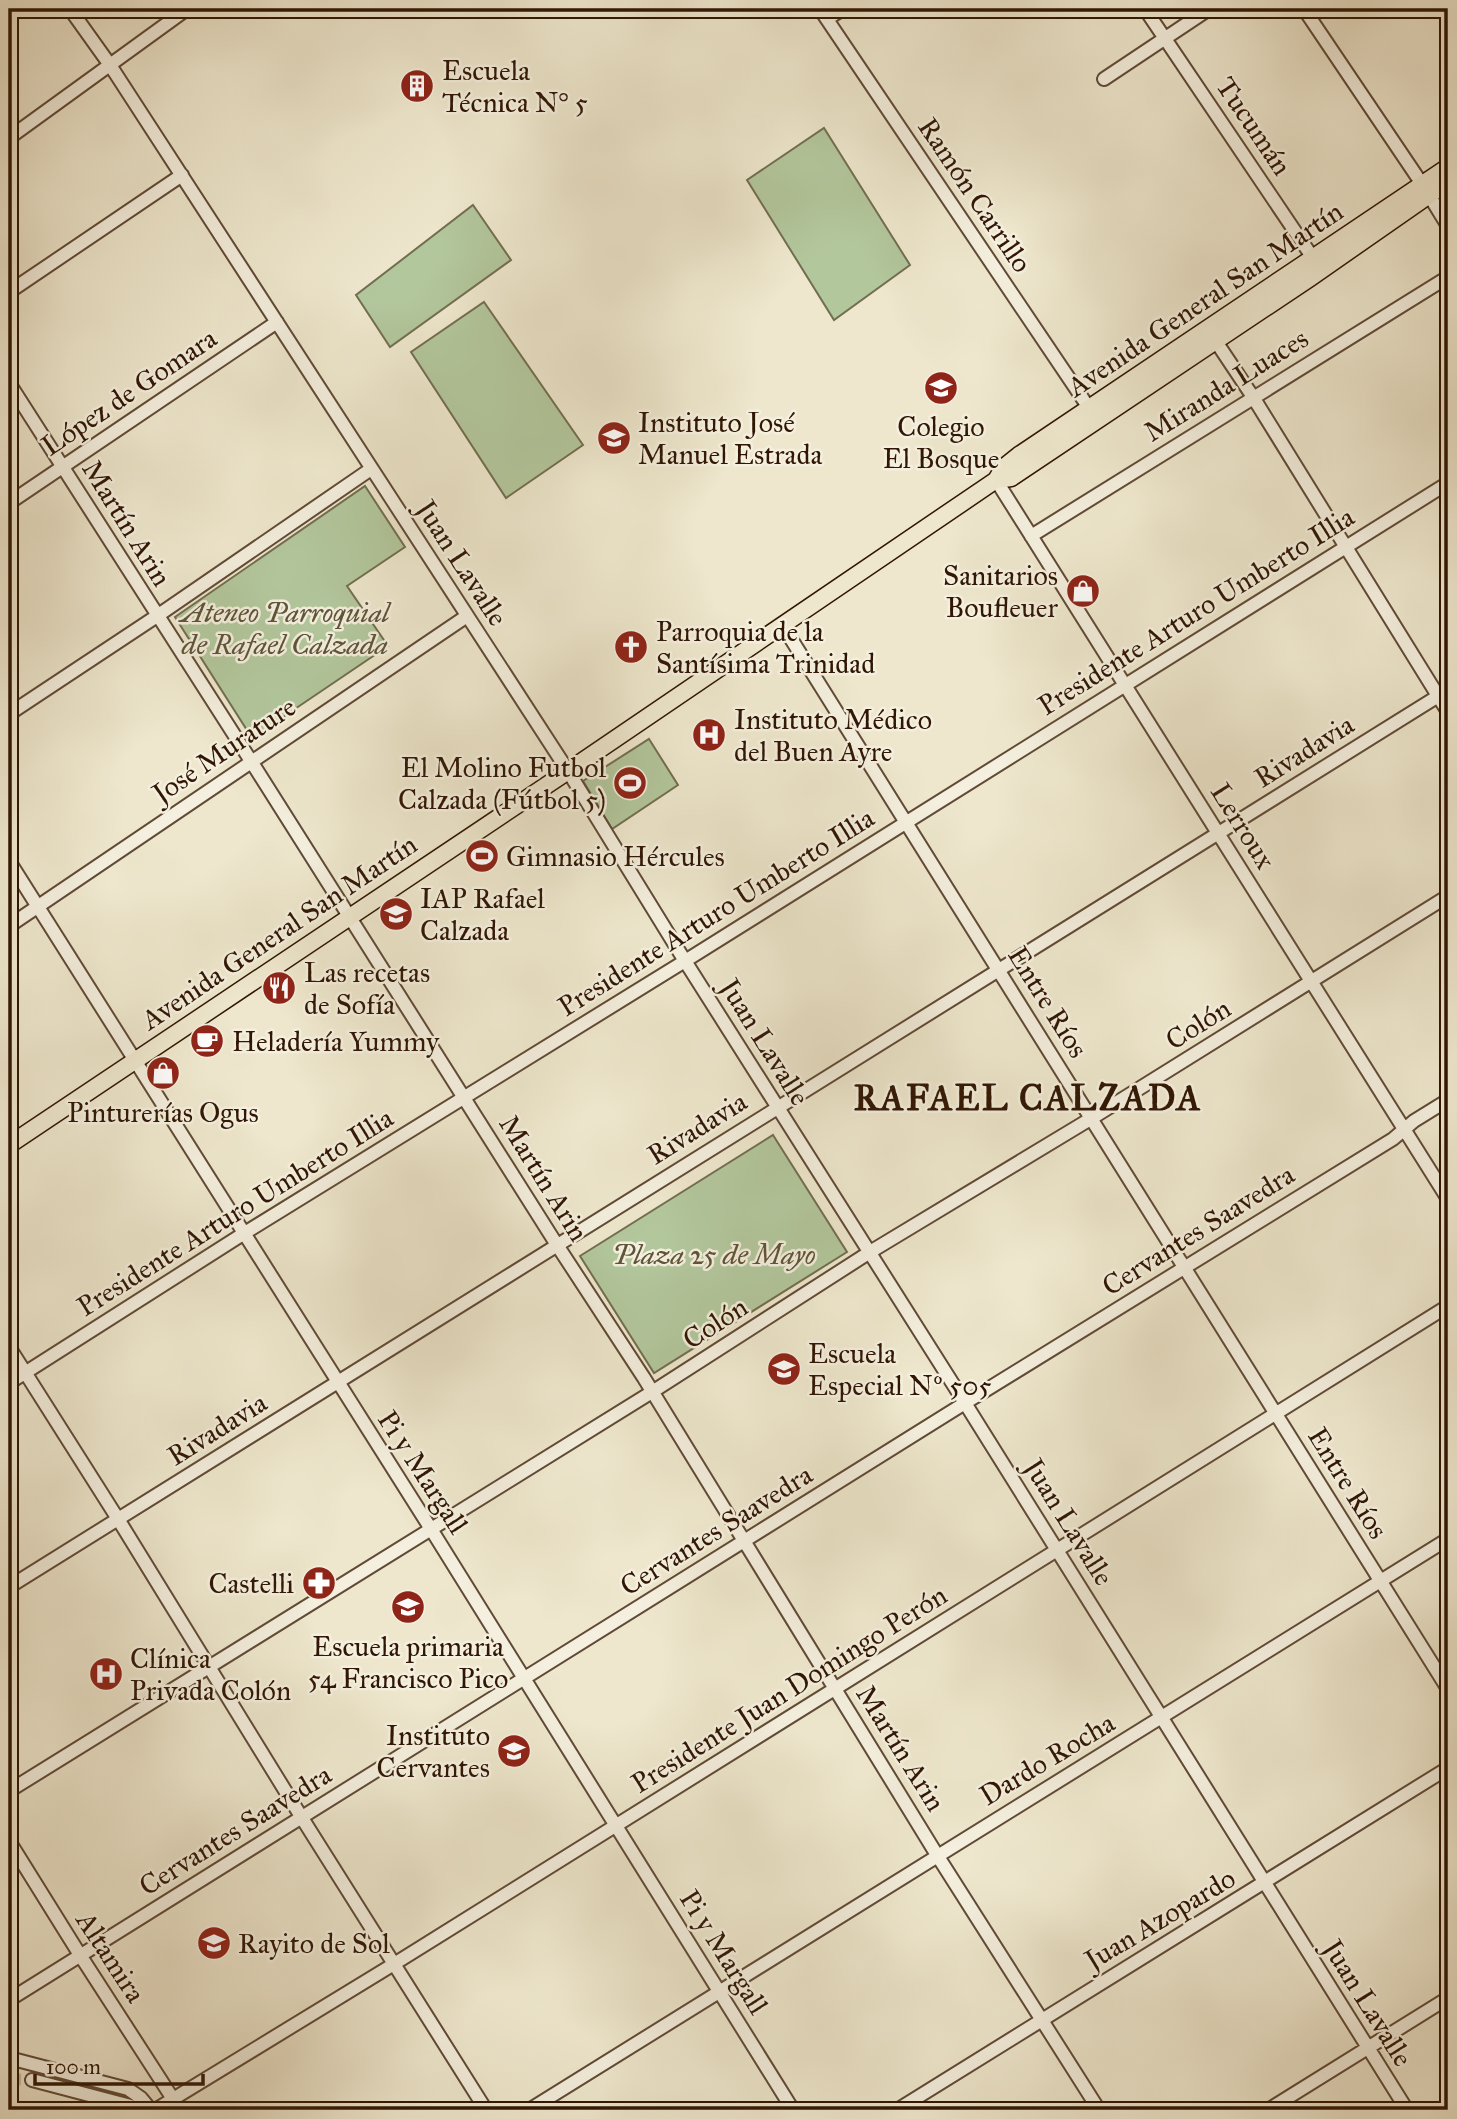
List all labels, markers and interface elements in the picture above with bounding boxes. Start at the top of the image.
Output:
place label: Escuela Técnica N° 5 [442,53,588,120]
building icon: Escuela Técnica N° 5 [398,67,436,105]
street label: Tucumán [1208,70,1300,182]
street label: Ramón Carrillo [910,111,1040,279]
street label: Avenida General San Martín [1060,194,1350,405]
street label: López de Gomara [35,320,223,463]
street label: Miranda Luaces [1137,321,1315,449]
school or university icon: Colegio El Bosque [922,369,960,407]
place label: Instituto José Manuel Estrada [638,405,822,472]
place label: Colegio El Bosque [883,409,999,476]
school or university icon: Instituto José Manuel Estrada [595,419,633,457]
street label: Martín Arin [74,453,180,593]
street label: Juan Lavalle [407,491,516,632]
street label: Presidente Arturo Umberto Illia [1031,499,1361,723]
place label: Sanitarios Boufleuer [943,558,1058,625]
shop icon: Sanitarios Boufleuer [1064,572,1102,610]
park label: Ateneo Parroquial de Rafael Calzada [178,595,392,662]
place label: Parroquia de la Santísima Trinidad [656,614,875,681]
church icon: Parroquia de la Santísima Trinidad [612,628,650,666]
street label: José Murature [143,689,302,812]
place label: Instituto Médico del Buen Ayre [734,702,932,769]
street label: Rivadavia [1248,707,1360,795]
hospital icon: Instituto Médico del Buen Ayre [690,716,728,754]
place label: El Molino Futbol Calzada (Fútbol 5) [398,750,606,817]
sports icon: El Molino Futbol Calzada (Fútbol 5) [611,764,649,802]
street label: Lerroux [1203,776,1283,876]
street label: Presidente Arturo Umberto Illia [551,800,881,1024]
street label: Avenida General San Martín [134,827,424,1038]
sports icon: Gimnasio Hércules [463,837,501,875]
place label: Gimnasio Hércules [506,839,725,874]
place label: IAP Rafael Calzada [420,881,545,948]
school or university icon: IAP Rafael Calzada [377,895,415,933]
street label: Entre Ríos [1000,940,1096,1064]
place label: Las recetas de Sofía [304,955,430,1022]
restaurant icon: Las recetas de Sofía [260,969,298,1007]
street label: Juan Lavalle [711,970,818,1112]
street label: Colón [1159,991,1237,1057]
cafe icon: Heladería Yummy [188,1022,226,1060]
place label: Heladería Yummy [232,1024,440,1059]
shop icon: Pinturerías Ogus [144,1054,182,1092]
district label: RAFAEL CALZADA [854,1077,1202,1120]
street label: Rivadavia [641,1084,753,1172]
place label: Pinturerías Ogus [67,1095,259,1130]
street label: Presidente Arturo Umberto Illia [70,1100,400,1324]
street label: Martín Arin [491,1108,597,1248]
street label: Cervantes Saavedra [1095,1157,1301,1303]
park label: Plaza 25 de Mayo [612,1237,816,1272]
street label: Colón [676,1289,754,1357]
place label: Escuela Especial Nº 505 [808,1336,992,1403]
school or university icon: Escuela Especial Nº 505 [765,1350,803,1388]
street label: Rivadavia [161,1385,273,1473]
street label: Pi y Margall [370,1404,476,1541]
street label: Entre Ríos [1300,1421,1396,1545]
street label: Juan Lavalle [1015,1450,1122,1592]
street label: Cervantes Saavedra [613,1457,819,1603]
pharmacy icon: Castelli [300,1564,338,1602]
place label: Castelli [208,1566,294,1601]
street label: Presidente Juan Domingo Perón [625,1577,953,1801]
school or university icon: Escuela primaria 54 Francisco Pico [389,1588,427,1626]
place label: Escuela primaria 54 Francisco Pico [308,1629,508,1696]
place label: Clínica Privada Colón [130,1641,291,1708]
hospital icon: Clínica Privada Colón [87,1655,125,1693]
street label: Martín Arin [848,1678,954,1818]
street label: Dardo Rocha [973,1705,1121,1813]
place label: Instituto Cervantes [376,1718,490,1785]
school or university icon: Instituto Cervantes [495,1732,533,1770]
street label: Cervantes Saavedra [132,1757,338,1903]
street label: Juan Azopardo [1076,1860,1242,1979]
street label: Pi y Margall [672,1883,776,2021]
street label: Altamira [68,1904,153,2009]
school or university icon: Rayito de Sol [195,1924,233,1962]
place label: Rayito de Sol [238,1926,390,1961]
street label: Juan Lavalle [1314,1931,1421,2073]
scale bar [35,2042,203,2086]
text: 100 m [46,2054,101,2080]

